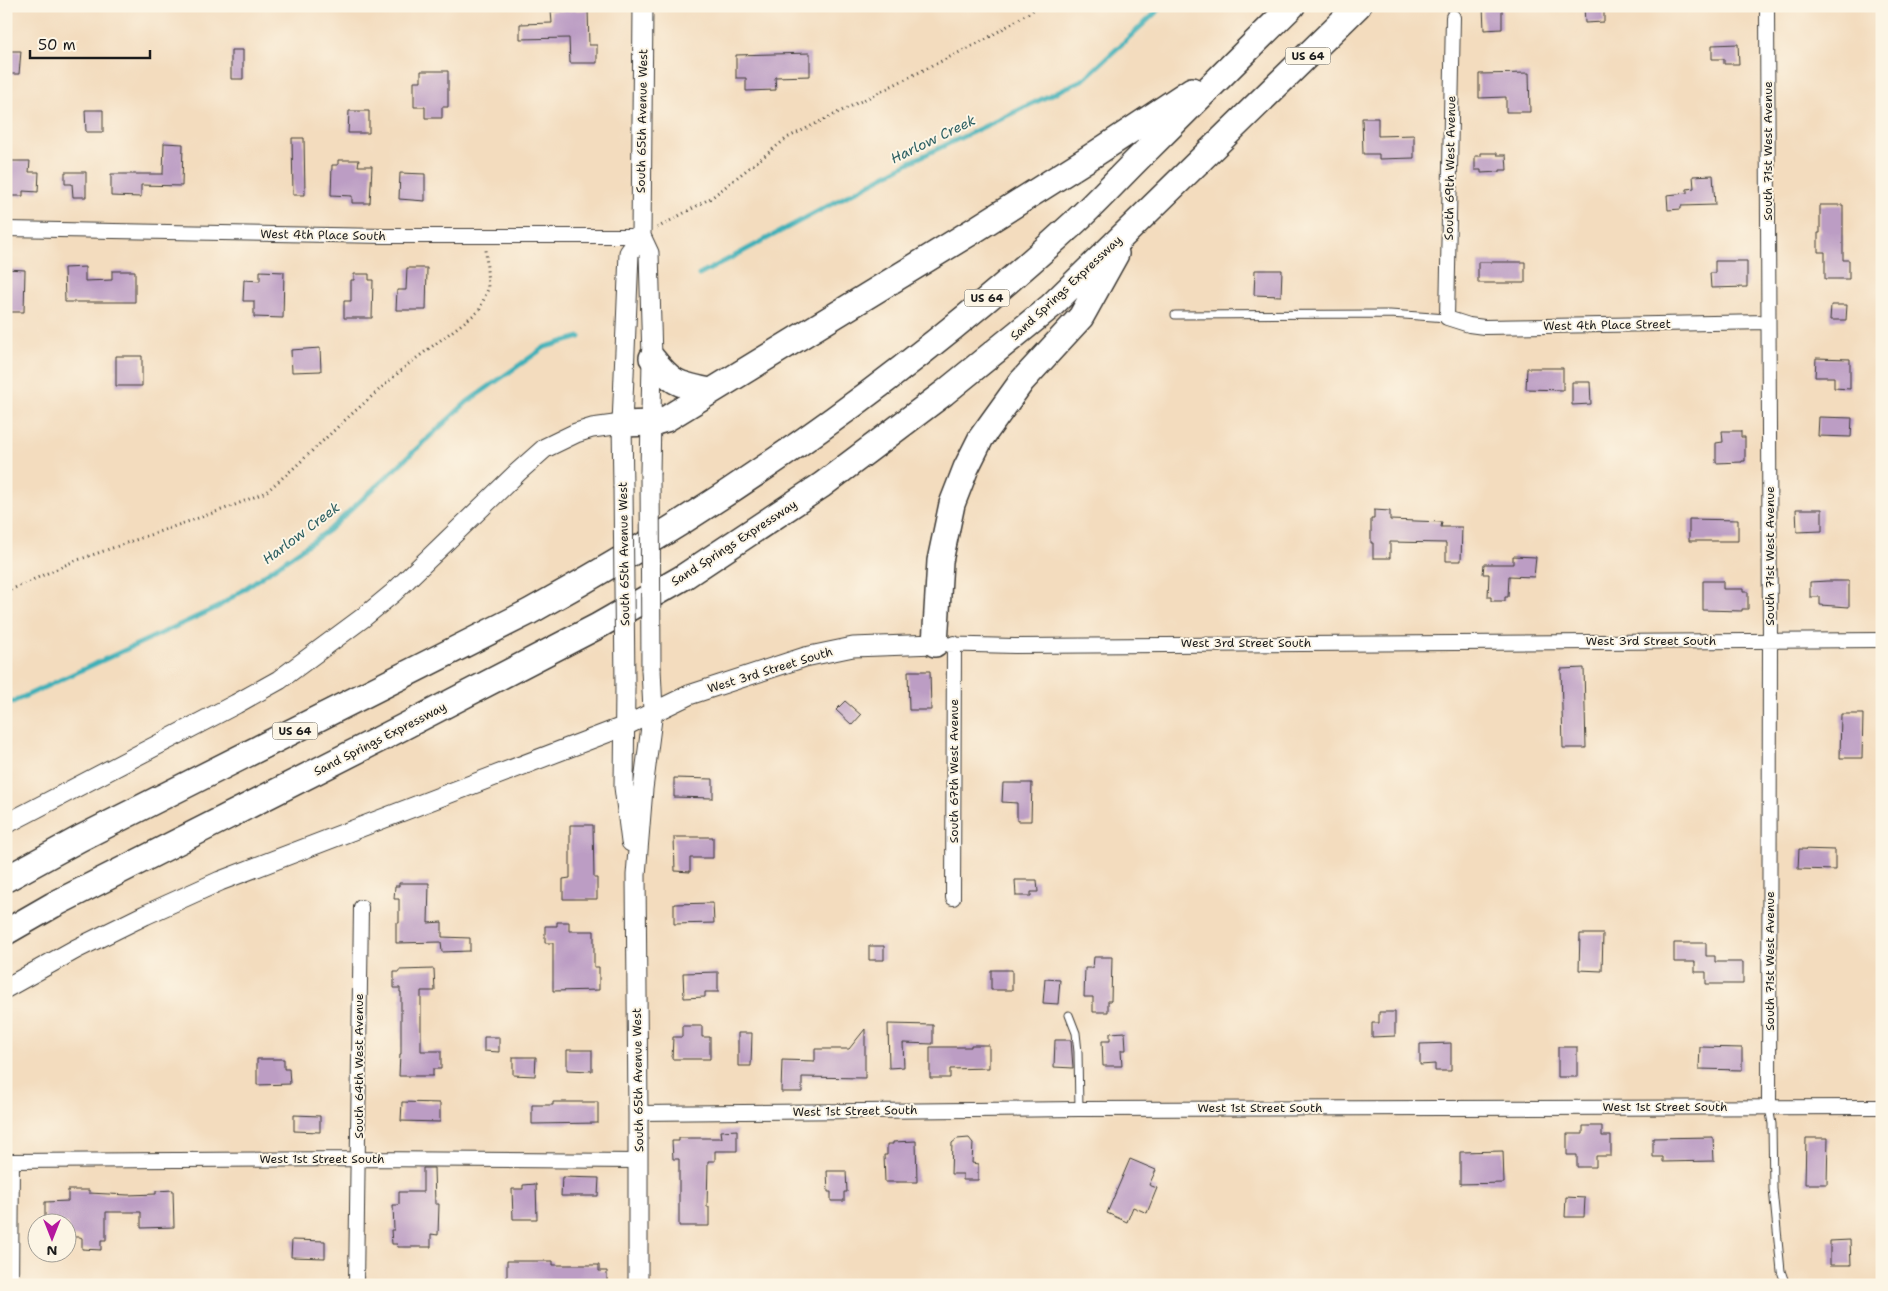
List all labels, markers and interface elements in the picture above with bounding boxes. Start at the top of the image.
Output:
scale bar [30,28,150,60]
text: 50 m [38,35,76,55]
road number: US 64 [1286,48,1330,64]
street label: South 65th Avenue West [633,49,651,193]
street label: South 71st West Avenue [1760,81,1776,221]
street label: South 69th West Avenue [1441,95,1459,240]
water label: Harlow Creek [887,111,979,167]
street label: West 4th Place South [260,226,386,244]
street label: Sand Springs Expressway [1007,232,1125,344]
road number: US 64 [964,290,1010,306]
street label: West 4th Place Street [1543,316,1671,334]
street label: South 65th Avenue West [615,482,633,626]
street label: South 71st West Avenue [1762,486,1778,626]
street label: Sand Springs Expressway [668,496,800,590]
water label: Harlow Creek [259,498,343,568]
street label: West 3rd Street South [1586,633,1716,649]
street label: West 3rd Street South [1181,635,1311,651]
street label: West 3rd Street South [705,643,835,697]
street label: Sand Springs Expressway [311,698,449,779]
street label: South 67th West Avenue [946,699,962,843]
road number: US 64 [272,722,318,739]
street label: South 71st West Avenue [1762,891,1778,1031]
street label: South 64th West Avenue [351,993,367,1139]
street label: South 65th Avenue West [629,1008,647,1152]
street label: West 1st Street South [1603,1099,1727,1115]
street label: West 1st Street South [1198,1100,1322,1116]
street label: West 1st Street South [792,1102,918,1120]
street label: West 1st Street South [260,1151,384,1167]
north arrow [28,1214,78,1264]
text: N [46,1242,58,1260]

